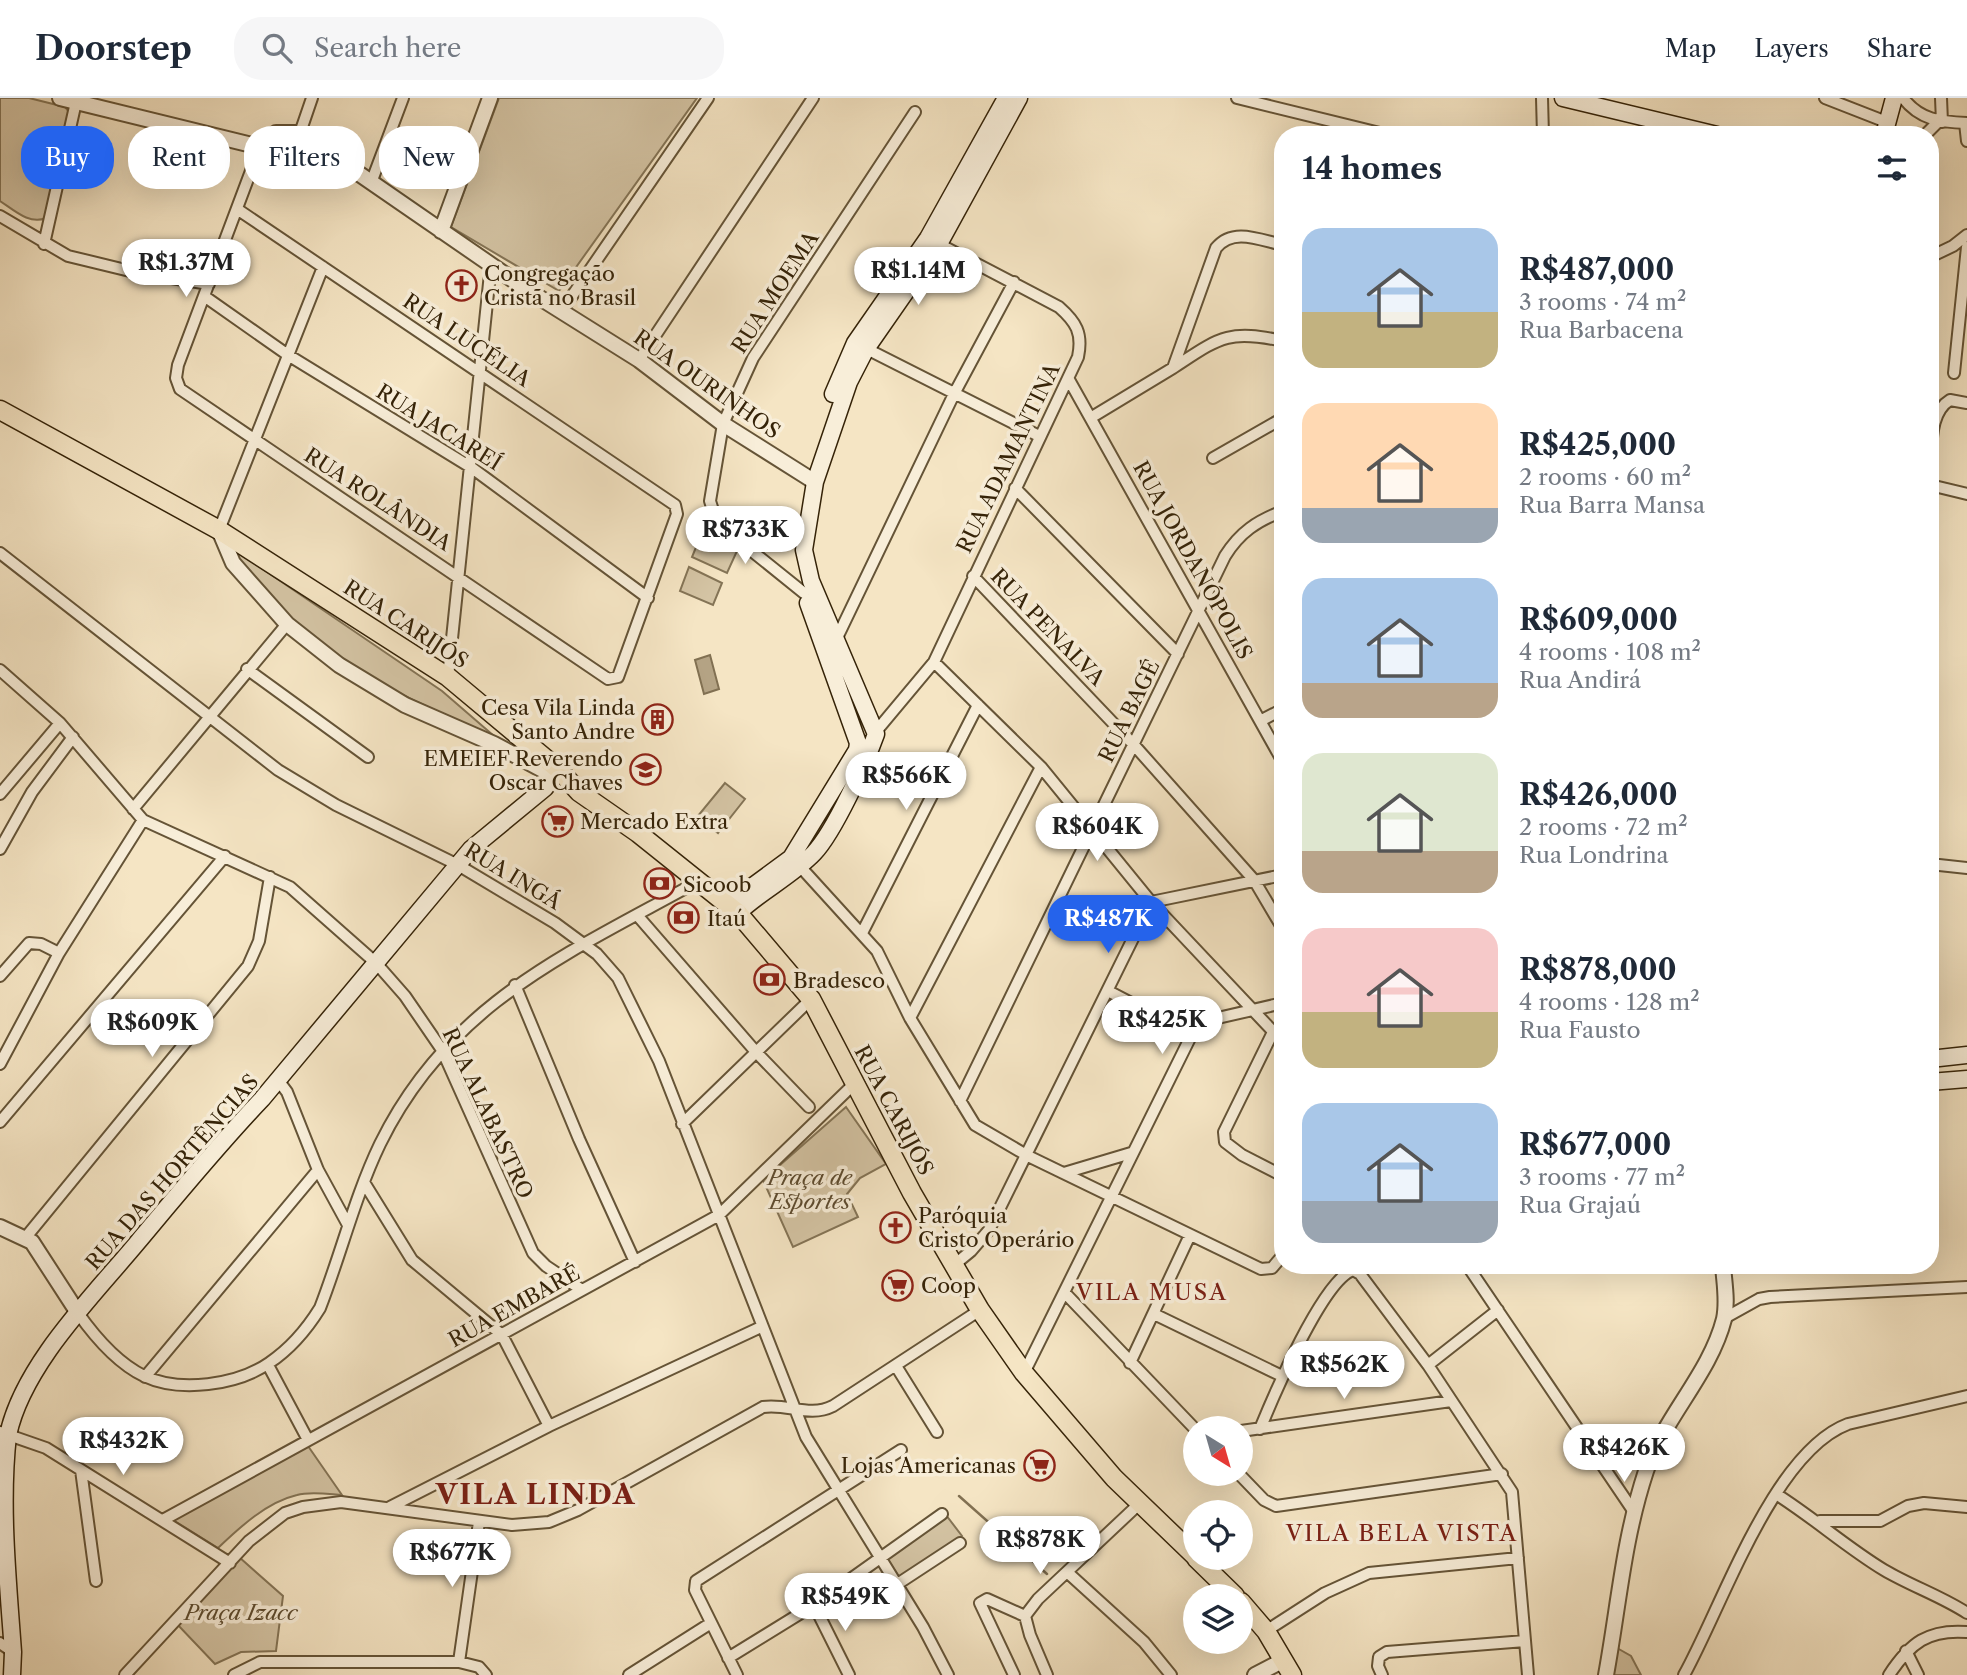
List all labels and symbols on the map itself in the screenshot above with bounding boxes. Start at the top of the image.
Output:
street label: RUA MOEMA [726,226,824,358]
pin: R$1.37M [121,240,251,299]
pin: R$1.14M [853,248,983,307]
place label: Congregação Cristã no Brasil [484,261,636,310]
church icon: Congregação Cristã no Brasil [444,268,478,302]
street label: RUA LUCÉLIA [398,288,536,392]
street label: RUA OURINHOS [629,324,785,444]
street label: RUA ADAMANTINA [951,359,1065,557]
street label: RUA JACAREÍ [372,379,506,475]
street label: RUA ROLÂNDIA [300,442,457,556]
street label: RUA JORDANÓPOLIS [1128,457,1258,663]
pin: R$733K [688,506,802,566]
street label: RUA PENALVA [986,563,1110,691]
street label: RUA CARIJÓS [339,574,473,674]
street label: RUA BAGÉ [1093,655,1165,767]
place label: Cesa Vila Linda Santo Andre [481,695,636,744]
building icon: Cesa Vila Linda Santo Andre [641,702,675,736]
place label: EMEIEF Reverendo Oscar Chaves [424,746,623,795]
pin: R$566K [849,752,963,812]
school or university icon: EMEIEF Reverendo Oscar Chaves [629,753,663,787]
supermarket icon: Mercado Extra [540,804,574,838]
pin: R$604K [1040,804,1154,863]
place label: Mercado Extra [580,809,729,834]
street label: RUA INGÁ [460,837,566,915]
bank icon: Sicoob [643,867,677,901]
place label: Sicoob [683,872,751,897]
pin: R$487K [1051,896,1165,955]
bank icon: Itaú [667,901,701,935]
place label: Itaú [707,906,746,931]
bank icon: Bradesco [753,963,787,997]
place label: Bradesco [793,968,885,993]
pin: R$425K [1105,996,1219,1056]
pin: R$609K [95,1000,209,1059]
street label: RUA ALABASTRO [437,1024,539,1202]
street label: RUA CARIJÓS [849,1041,939,1179]
street label: RUA DAS HORTÊNCIAS [80,1069,264,1275]
park label: Praça de Esportes [766,1165,853,1214]
place label: Paróquia Cristo Operário [918,1203,1074,1252]
church icon: Paróquia Cristo Operário [878,1210,912,1244]
street label: RUA EMBARÉ [444,1260,584,1352]
supermarket icon: Coop [881,1268,915,1302]
place label: Coop [921,1273,976,1298]
district label: VILA MUSA [1075,1278,1228,1306]
pin: R$562K [1287,1342,1401,1401]
north arrow [1183,1416,1253,1486]
pin: R$432K [66,1418,180,1477]
pin: R$426K [1567,1424,1681,1484]
supermarket icon: Lojas Americanas [1022,1448,1056,1482]
place label: Lojas Americanas [841,1453,1016,1478]
district label: VILA LINDA [435,1477,636,1511]
pin: R$878K [983,1516,1097,1576]
district label: VILA BELA VISTA [1285,1519,1518,1547]
pin: R$677K [395,1530,509,1589]
pin: R$549K [788,1574,902,1633]
park label: Praça Izacc [182,1600,299,1625]

